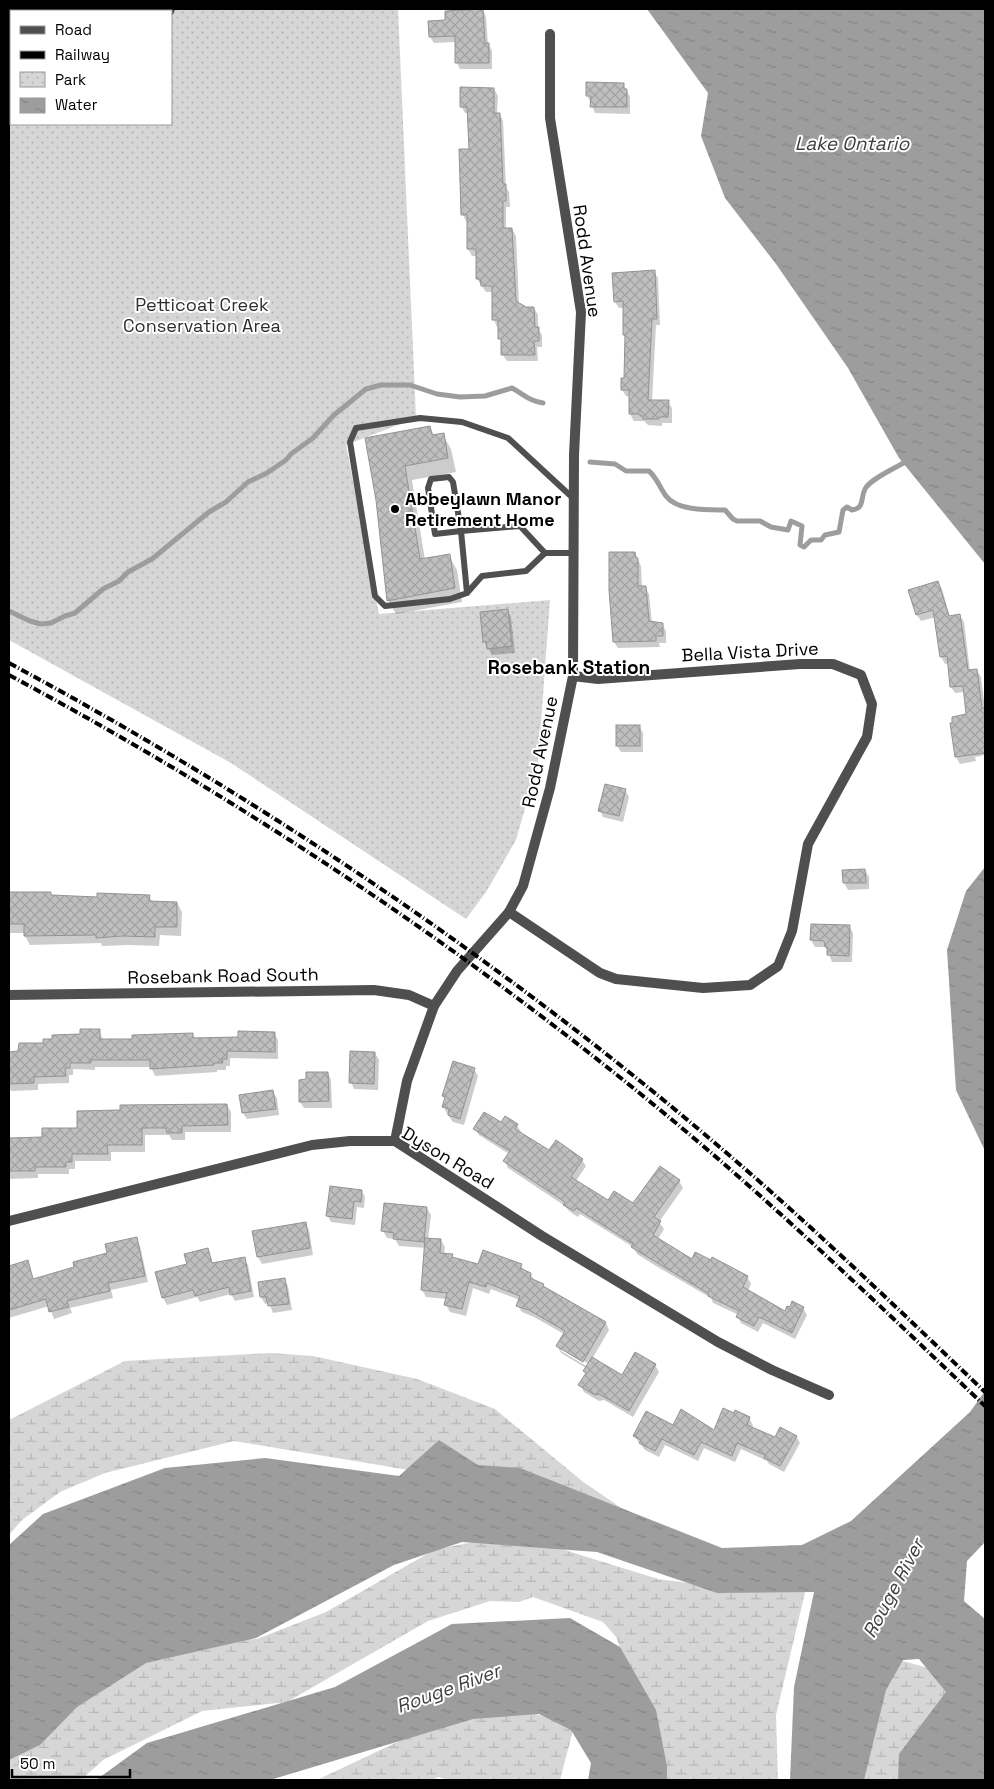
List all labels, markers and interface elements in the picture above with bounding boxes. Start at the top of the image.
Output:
legend [10,10,172,125]
text: Road [55,20,92,39]
text: Railway [55,45,110,64]
text: Park [55,70,86,89]
text: Water [55,95,98,114]
water label: Lake Ontario [795,131,910,156]
street label: Rodd Avenue [568,203,607,319]
park label: Petticoat Creek Conservation Area [123,293,281,337]
place label: Abbeylawn Manor Retirement Home [405,487,561,531]
marker: Abbeylawn Manor Retirement Home [389,503,401,515]
street label: Bella Vista Drive [681,636,819,667]
district label: Rosebank Station [488,655,650,680]
street label: Rodd Avenue [516,694,563,810]
street label: Rosebank Road South [127,962,319,989]
street label: Dyson Road [398,1121,498,1194]
water label: Rouge River [857,1533,931,1642]
water label: Rouge River [393,1658,505,1719]
scale bar [12,1746,130,1778]
text: 50 m [20,1754,55,1773]

